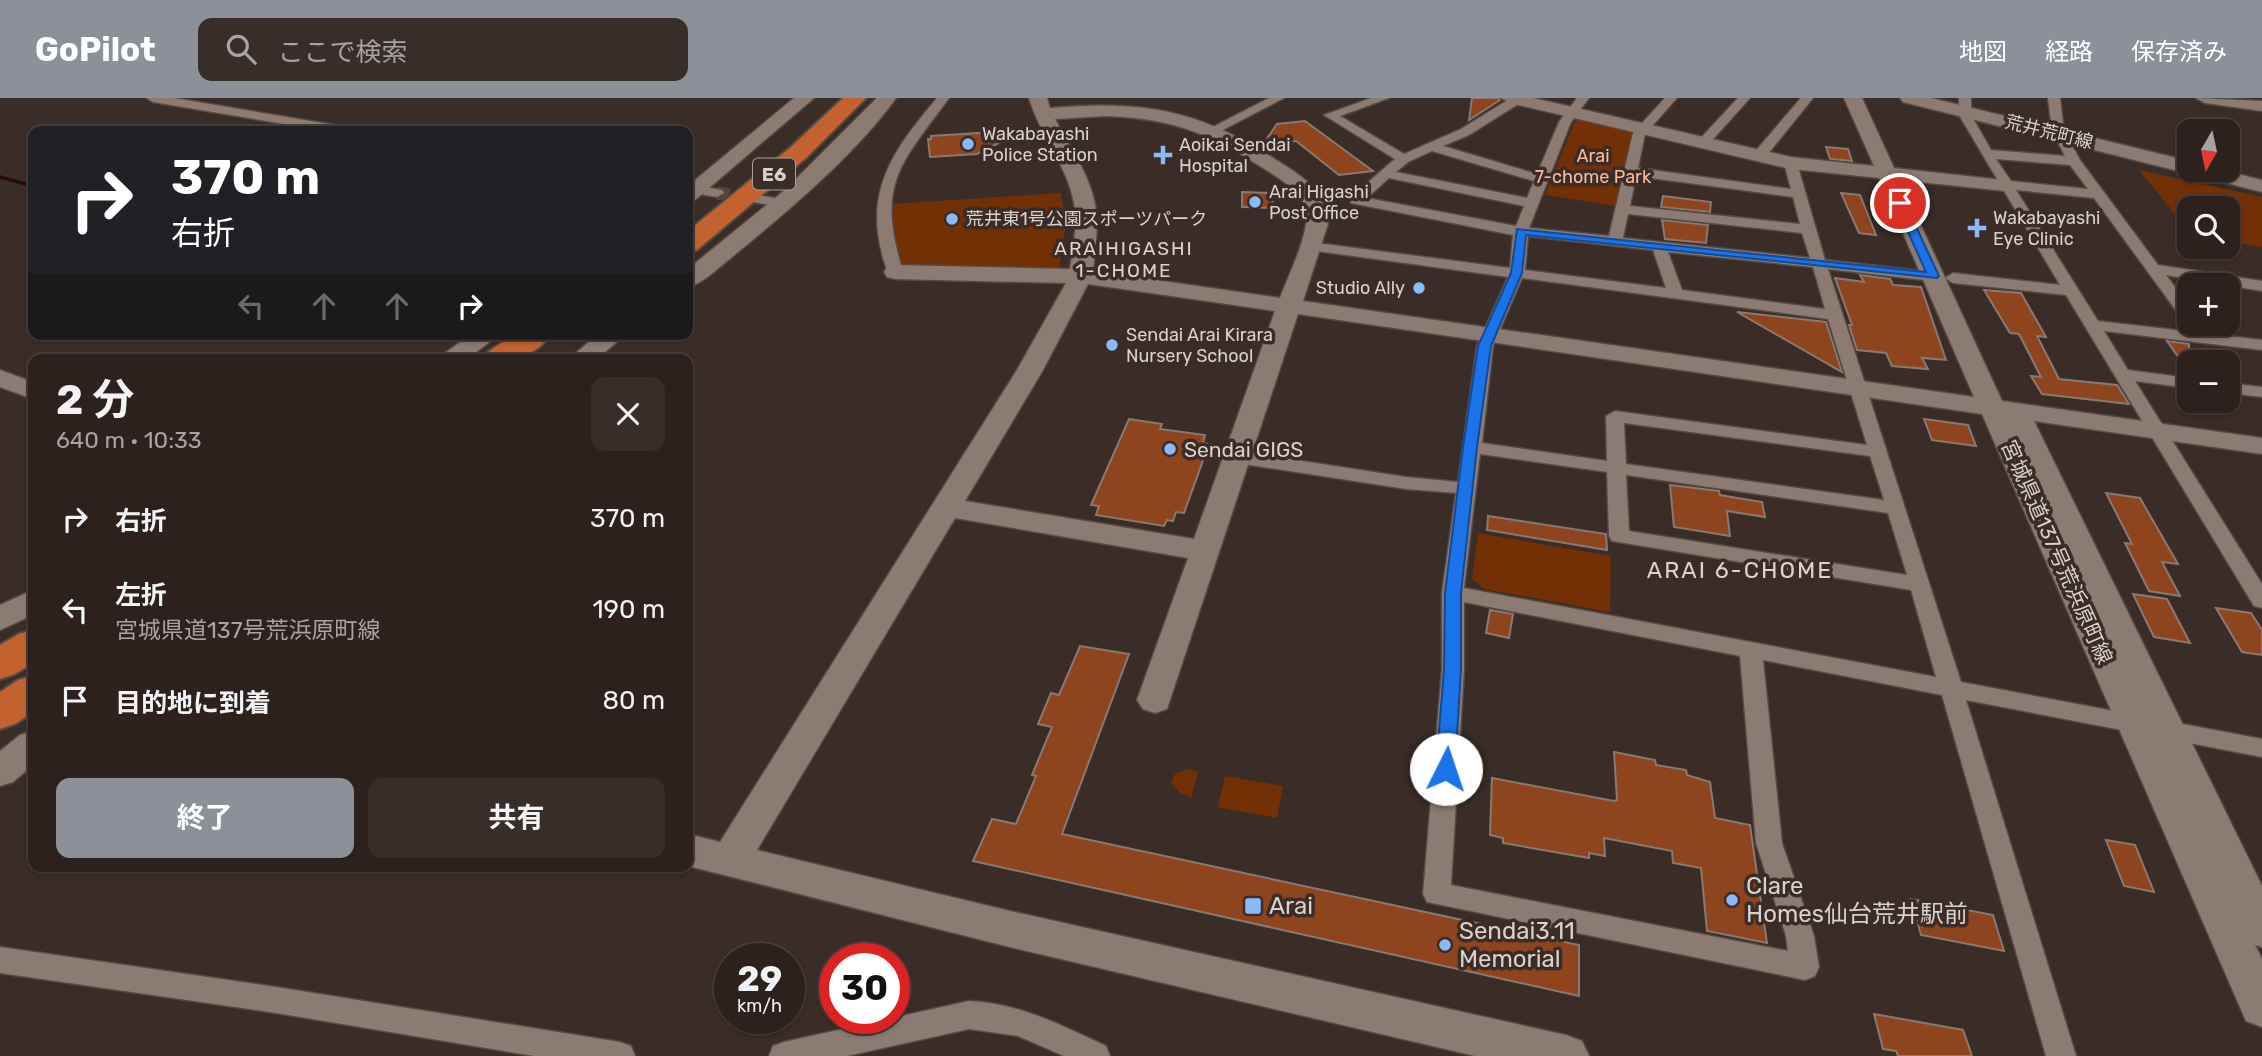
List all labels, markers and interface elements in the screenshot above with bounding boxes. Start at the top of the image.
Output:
search box [198,18,688,81]
text: GoPilot [35,30,156,69]
icon: search [222,30,260,68]
text: ここで検索 [278,37,408,68]
text: 地図 [1959,38,2007,66]
text: 経路 [2045,38,2093,66]
text: 保存済み [2131,38,2227,66]
street label: 荒井荒町線 [2003,110,2095,154]
north arrow [2177,119,2240,182]
map controls [2177,119,2240,413]
place label: Wakabayashi Police Station [982,123,1098,166]
place label: Aoikai Sendai Hospital [1179,134,1291,177]
marker: Wakabayashi Police Station [960,136,976,152]
marker: Aoikai Sendai Hospital [1153,145,1173,165]
park label: Arai 7-chome Park [1535,145,1652,188]
text: 370 m [171,148,320,206]
icon: right [56,154,147,245]
road number: E6 [753,158,795,190]
pin [1870,173,1930,233]
place label: Arai Higashi Post Office [1269,181,1369,224]
icon: arrive [1881,184,1919,222]
marker: Arai Higashi Post Office [1247,194,1263,210]
button: search [2177,196,2240,259]
place label: Wakabayashi Eye Clinic [1993,207,2100,250]
place label: 荒井東1号公園スポーツパーク [966,208,1207,230]
marker: 荒井東1号公園スポーツパーク [944,211,960,227]
text: 右折 [171,214,235,252]
marker: Wakabayashi Eye Clinic [1967,218,1987,238]
district label: ARAIHIGASHI 1-CHOME [1054,237,1194,282]
button: + [2177,273,2240,336]
place label: Studio Ally [1316,277,1405,299]
marker: Studio Ally [1411,280,1427,296]
icon: left [232,287,270,325]
icon: ahead [305,287,343,325]
icon: ahead [378,287,416,325]
icon: right [451,287,489,325]
place label: Sendai Arai Kirara Nursery School [1126,324,1273,367]
marker: Sendai Arai Kirara Nursery School [1104,337,1120,353]
button: − [2177,350,2240,413]
text: 2 分 [56,375,134,425]
button: close [591,377,665,451]
text: 640 m · 10:33 [56,426,202,454]
street label: 宮城県道137号荒浜原町線 [1996,436,2118,668]
place label: Sendai GIGS [1184,437,1303,462]
marker: Sendai GIGS [1162,441,1178,457]
icon: right [56,500,94,538]
text: 370 m [590,503,665,534]
text: 右折 [115,506,167,537]
district label: ARAI 6-CHOME [1647,556,1833,584]
text: 左折 [115,580,167,611]
icon: left [56,591,94,629]
text: 190 m [592,594,665,625]
text: 宮城県道137号荒浜原町線 [115,616,380,644]
icon: arrive [56,682,94,720]
text: 80 m [602,685,665,716]
text: 目的地に到着 [115,688,271,719]
position arrow [1409,732,1483,806]
button: 終了 [56,778,354,858]
button: 共有 [368,778,665,858]
place label: Clare Homes仙台荒井駅前 [1746,872,1968,928]
place label: Arai [1269,892,1313,920]
marker: Clare Homes仙台荒井駅前 [1724,892,1740,908]
marker: Arai [1243,896,1263,916]
place label: Sendai3.11 Memorial [1459,917,1575,973]
marker: Sendai3.11 Memorial [1437,937,1453,953]
speed limit sign: 30 [819,943,910,1034]
text: 29 [737,958,782,1000]
text: km/h [737,995,782,1017]

